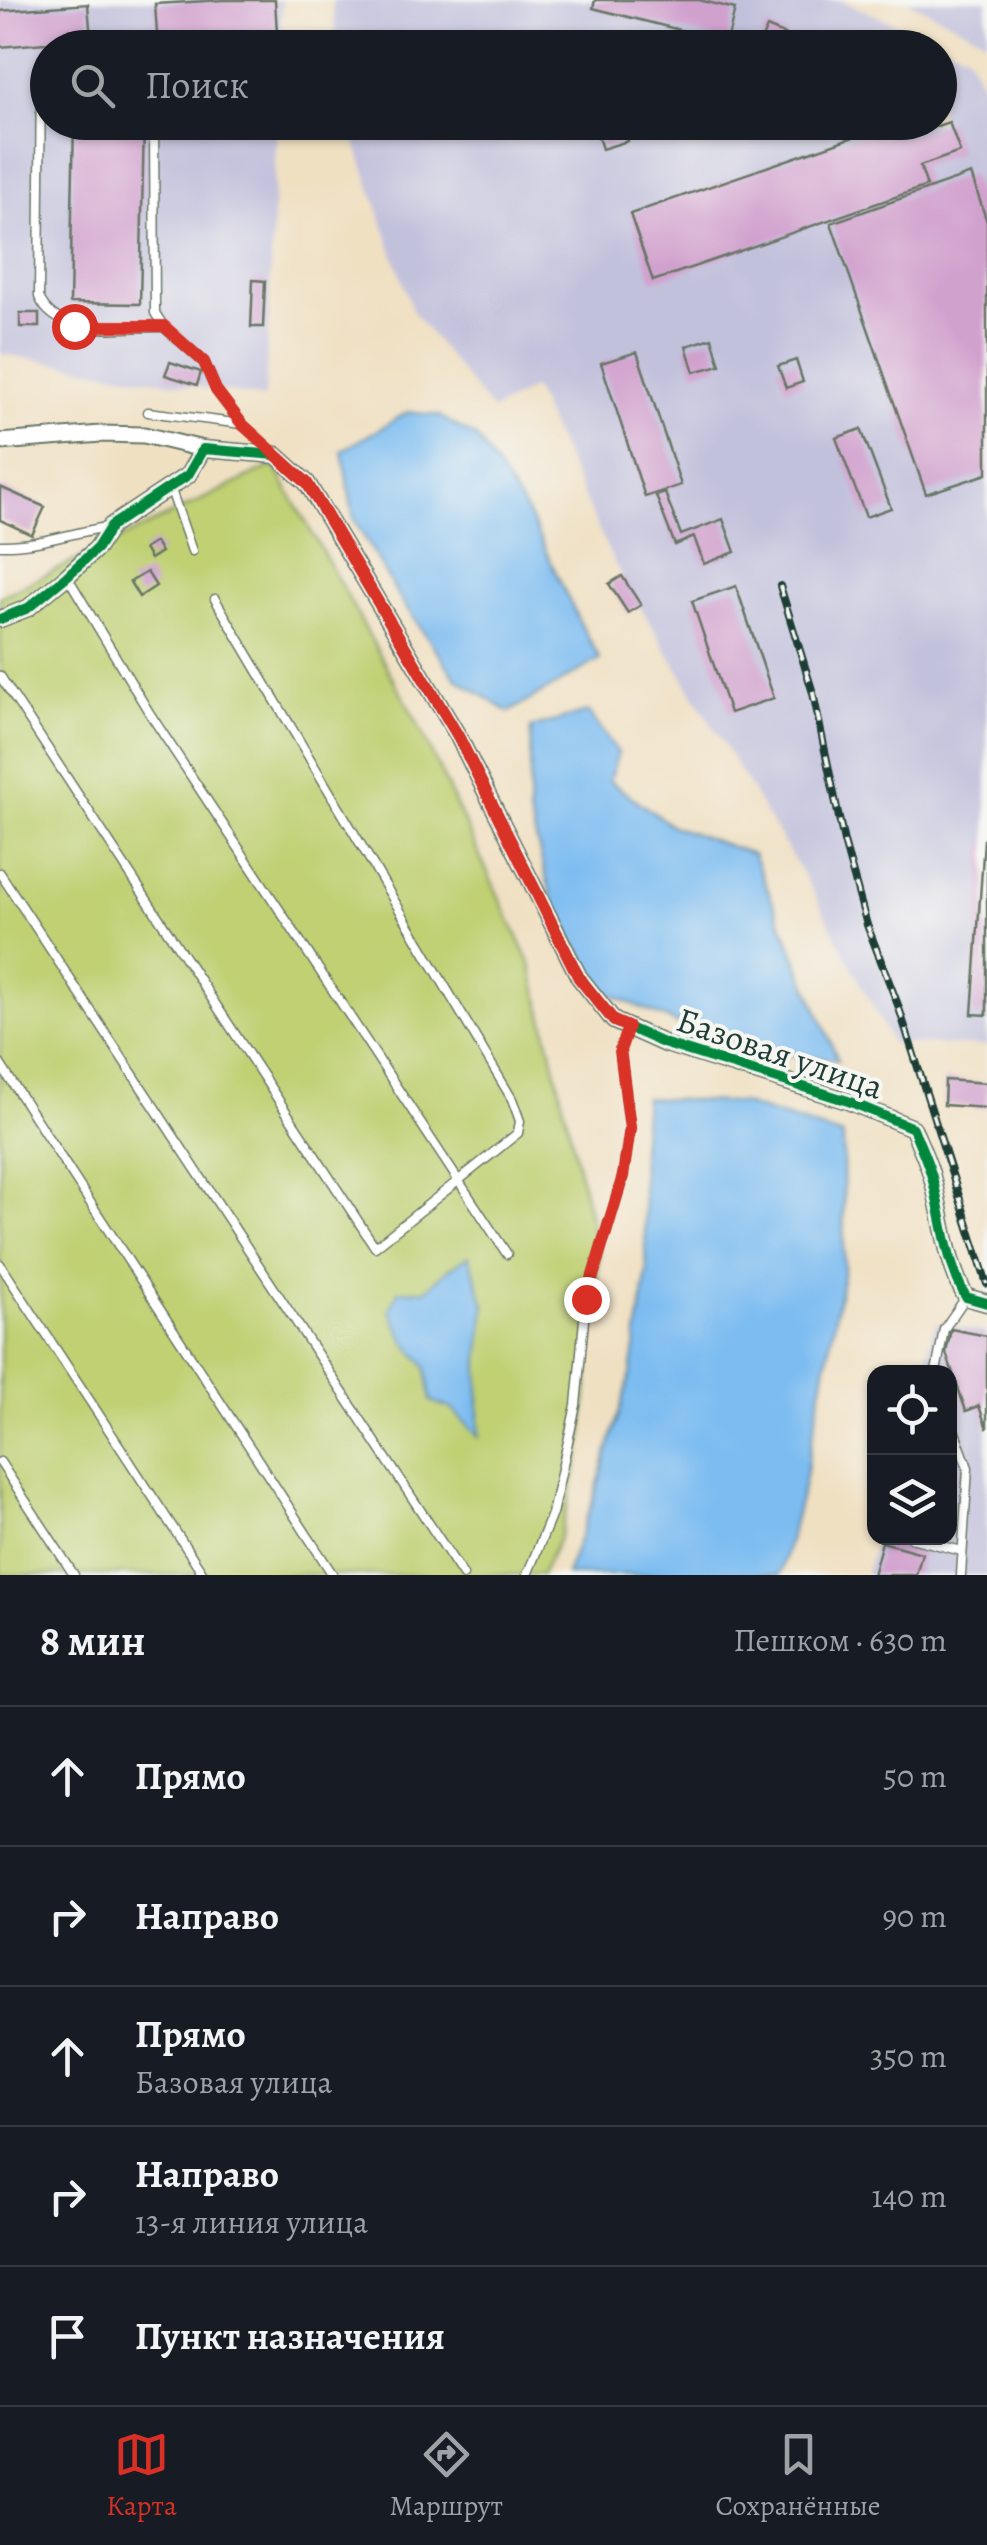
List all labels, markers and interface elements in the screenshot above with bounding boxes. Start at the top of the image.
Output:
search box [30,30,957,140]
icon: search [65,58,120,113]
text: Поиск [145,59,249,111]
route start [52,304,98,350]
street label: Базовая улица [670,995,890,1111]
route end [564,1277,610,1323]
map controls [867,1365,957,1545]
button: locate [867,1365,957,1455]
button: layers [867,1455,957,1545]
text: 8 мин [40,1612,146,1669]
text: Пешком · 630 m [733,1618,947,1662]
icon: ahead [40,1749,95,1804]
text: Прямо [135,1750,246,1802]
text: 50 m [883,1754,947,1798]
icon: right [40,1889,95,1944]
text: Направо [135,1890,279,1942]
text: 90 m [882,1894,947,1938]
text: Прямо [135,2008,246,2060]
icon: ahead [40,2029,95,2084]
text: 350 m [870,2034,947,2078]
text: Базовая улица [135,2060,332,2104]
text: Направо [135,2148,279,2200]
icon: right [40,2169,95,2224]
text: 140 m [872,2174,947,2218]
text: 13-я линия улица [135,2200,368,2244]
icon: arrive [40,2309,95,2364]
text: Пункт назначения [135,2310,445,2362]
tab: Карта [106,2427,177,2525]
tab: Маршрут [390,2427,503,2525]
tab: Сохранённые [716,2427,881,2525]

